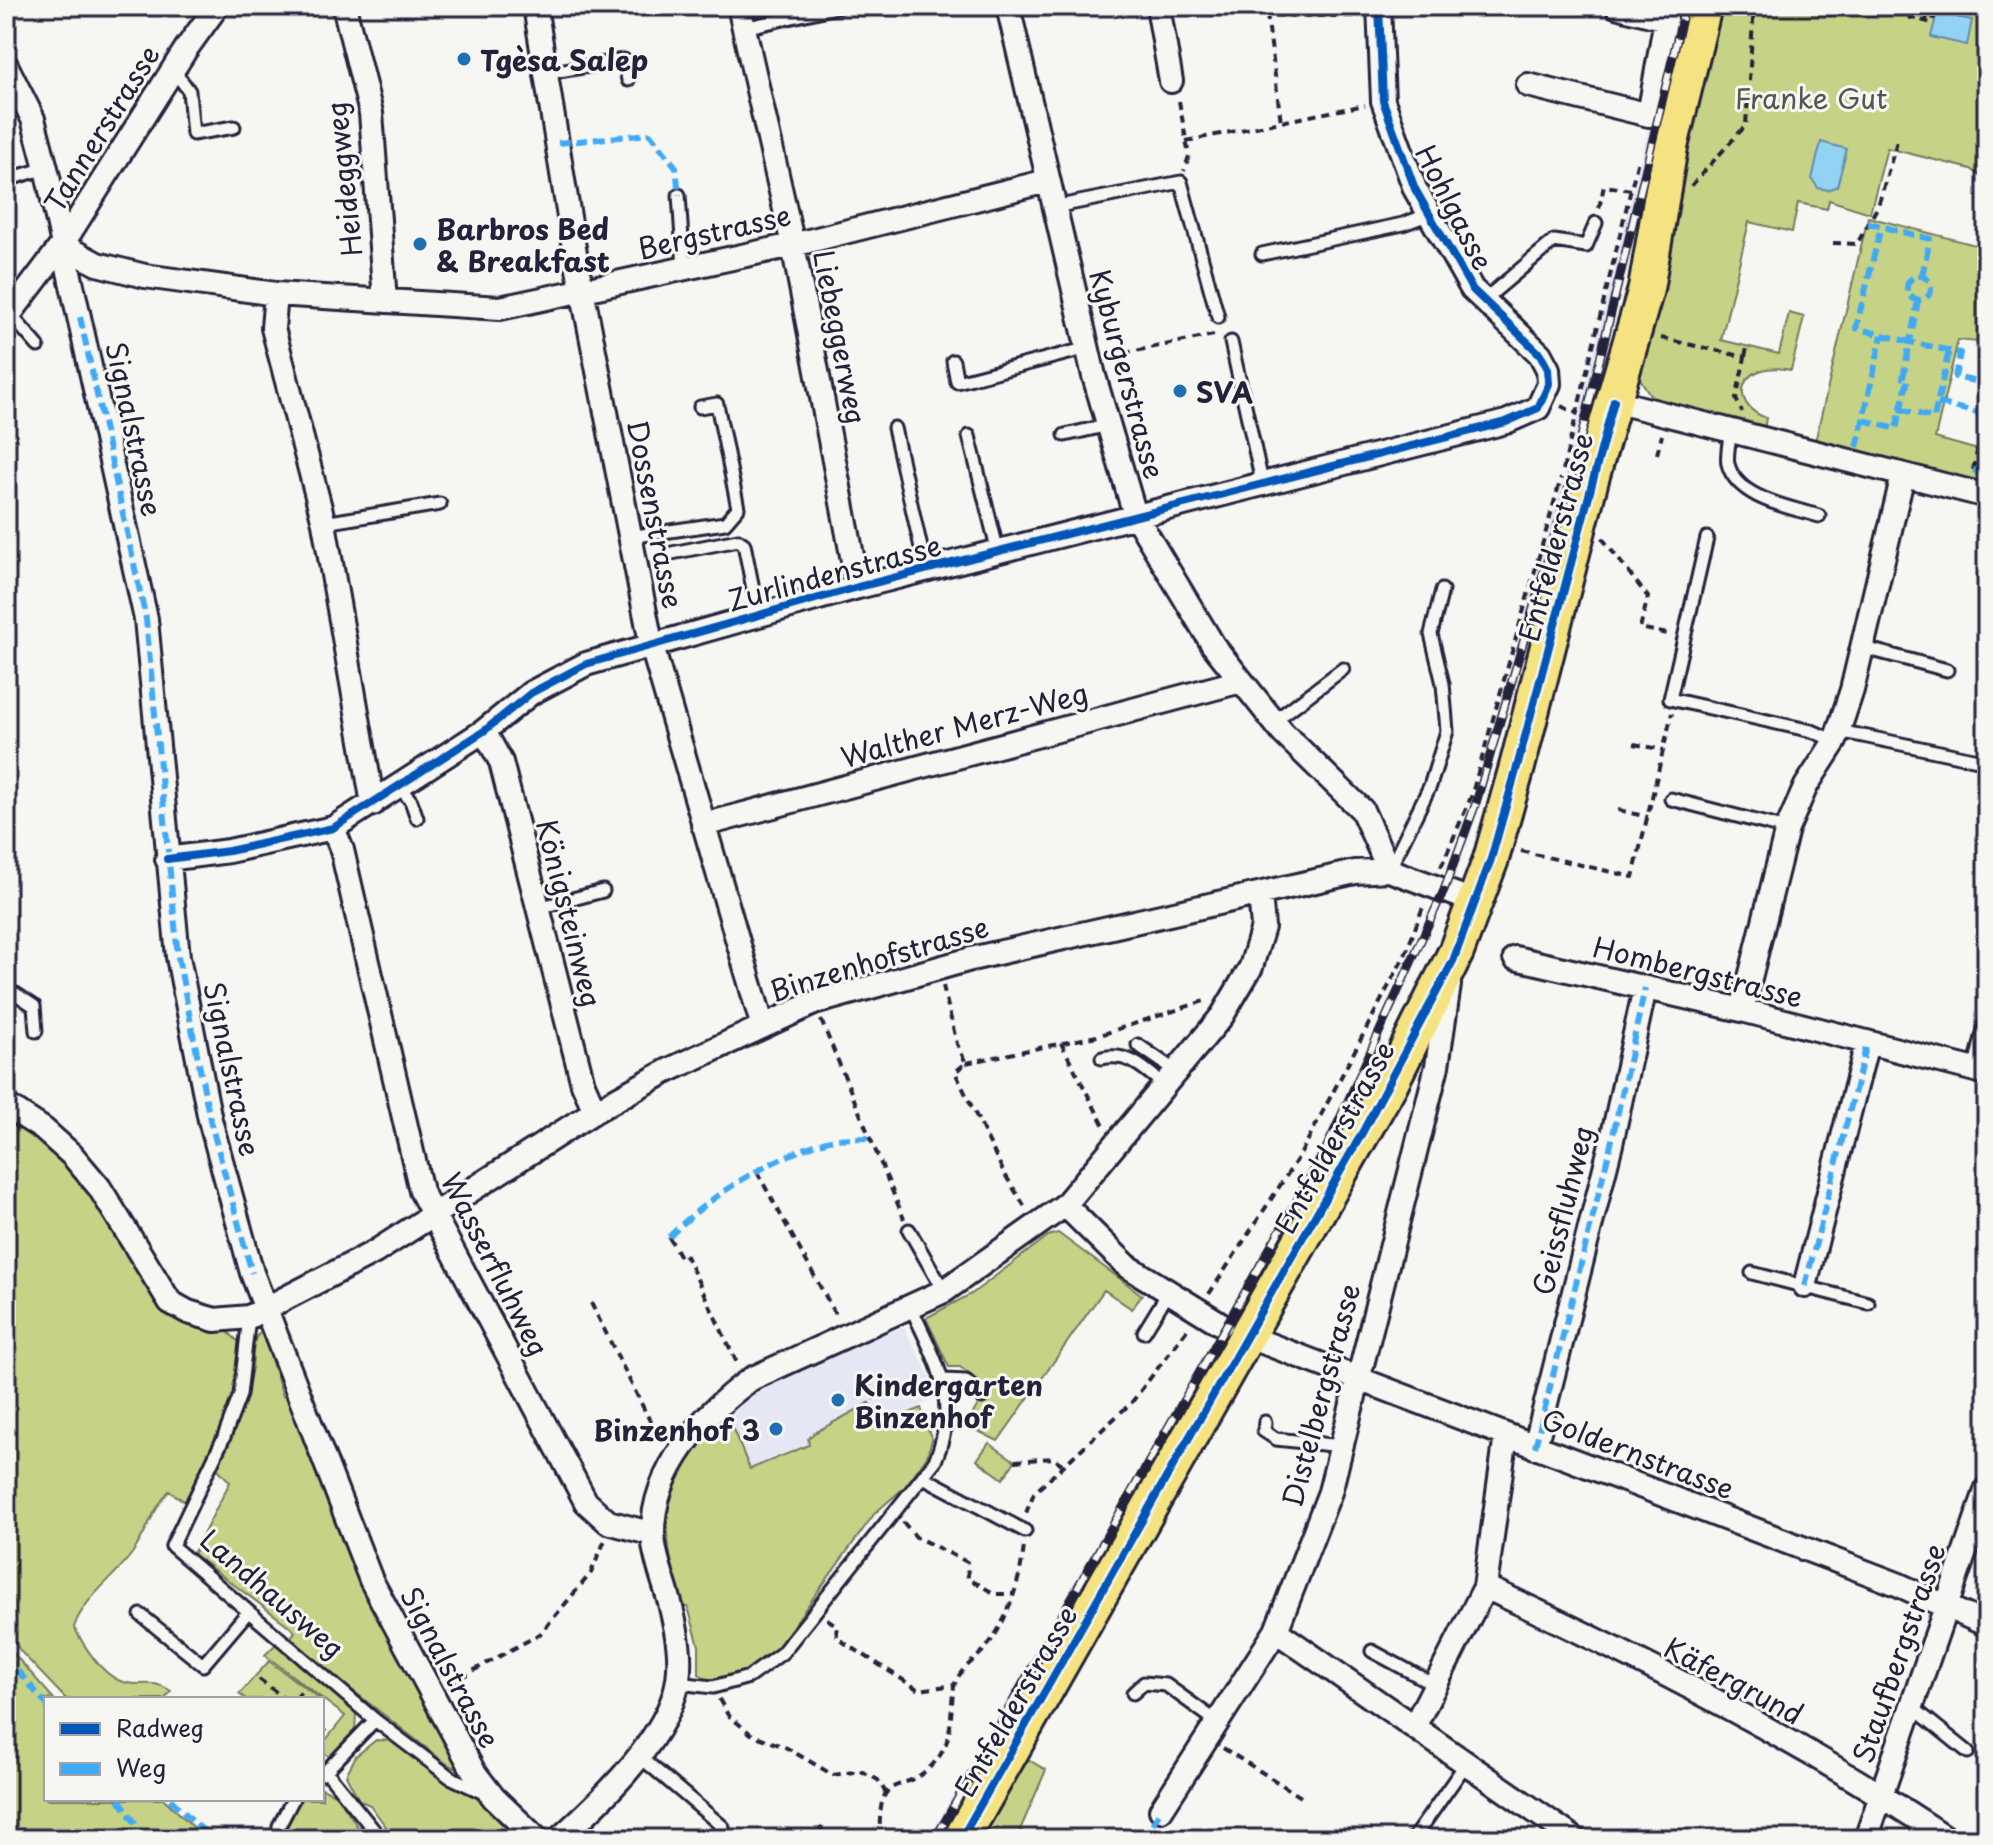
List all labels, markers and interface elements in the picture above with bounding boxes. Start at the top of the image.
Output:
street label: Tannerstrasse [33,36,169,220]
place label: Tgèsa Salep [480,38,648,81]
marker: Tgèsa Salep [455,50,473,68]
park label: Franke Gut [1735,76,1887,119]
street label: Heideggweg [313,99,373,259]
street label: Hohlgasse [1405,137,1505,277]
street label: Bergstrasse [633,193,795,269]
place label: Barbros Bed & Breakfast [436,207,610,282]
marker: Barbros Bed & Breakfast [411,235,429,253]
street label: Liebeggerweg [803,246,879,428]
street label: Kyburgerstrasse [1079,264,1177,484]
street label: Signalstrasse [96,338,174,520]
place label: SVA [1196,370,1253,413]
marker: SVA [1171,382,1189,400]
street label: Dossenstrasse [617,416,695,612]
street label: Entfelderstrasse [1506,428,1604,646]
street label: Zurlindenstrasse [722,523,946,621]
street label: Walther Merz-Weg [836,670,1092,778]
street label: Königsteinweg [526,814,614,1012]
street label: Binzenhofstrasse [764,904,994,1012]
street label: Hombergstrasse [1589,924,1807,1018]
street label: Signalstrasse [194,978,272,1160]
street label: Entfelderstrasse [1263,1033,1405,1241]
street label: Geissfluhweg [1520,1121,1604,1299]
street label: Wasserfluhweg [431,1165,561,1363]
street label: Distelbergstrasse [1270,1279,1370,1511]
place label: Kindergarten Binzenhof [854,1363,1043,1438]
marker: Kindergarten Binzenhof [829,1391,847,1409]
street label: Goldernstrasse [1536,1397,1740,1509]
place label: Binzenhof 3 [593,1408,760,1451]
marker: Binzenhof 3 [767,1420,785,1438]
street label: Landhausweg [191,1518,355,1668]
street label: Staufbergstrasse [1840,1537,1956,1769]
street label: Signalstrasse [390,1579,512,1755]
street label: Entfelderstrasse [943,1597,1087,1805]
street label: Käfergrund [1657,1625,1811,1735]
legend [44,1697,324,1801]
text: Radweg [116,1709,204,1745]
text: Weg [116,1749,166,1785]

